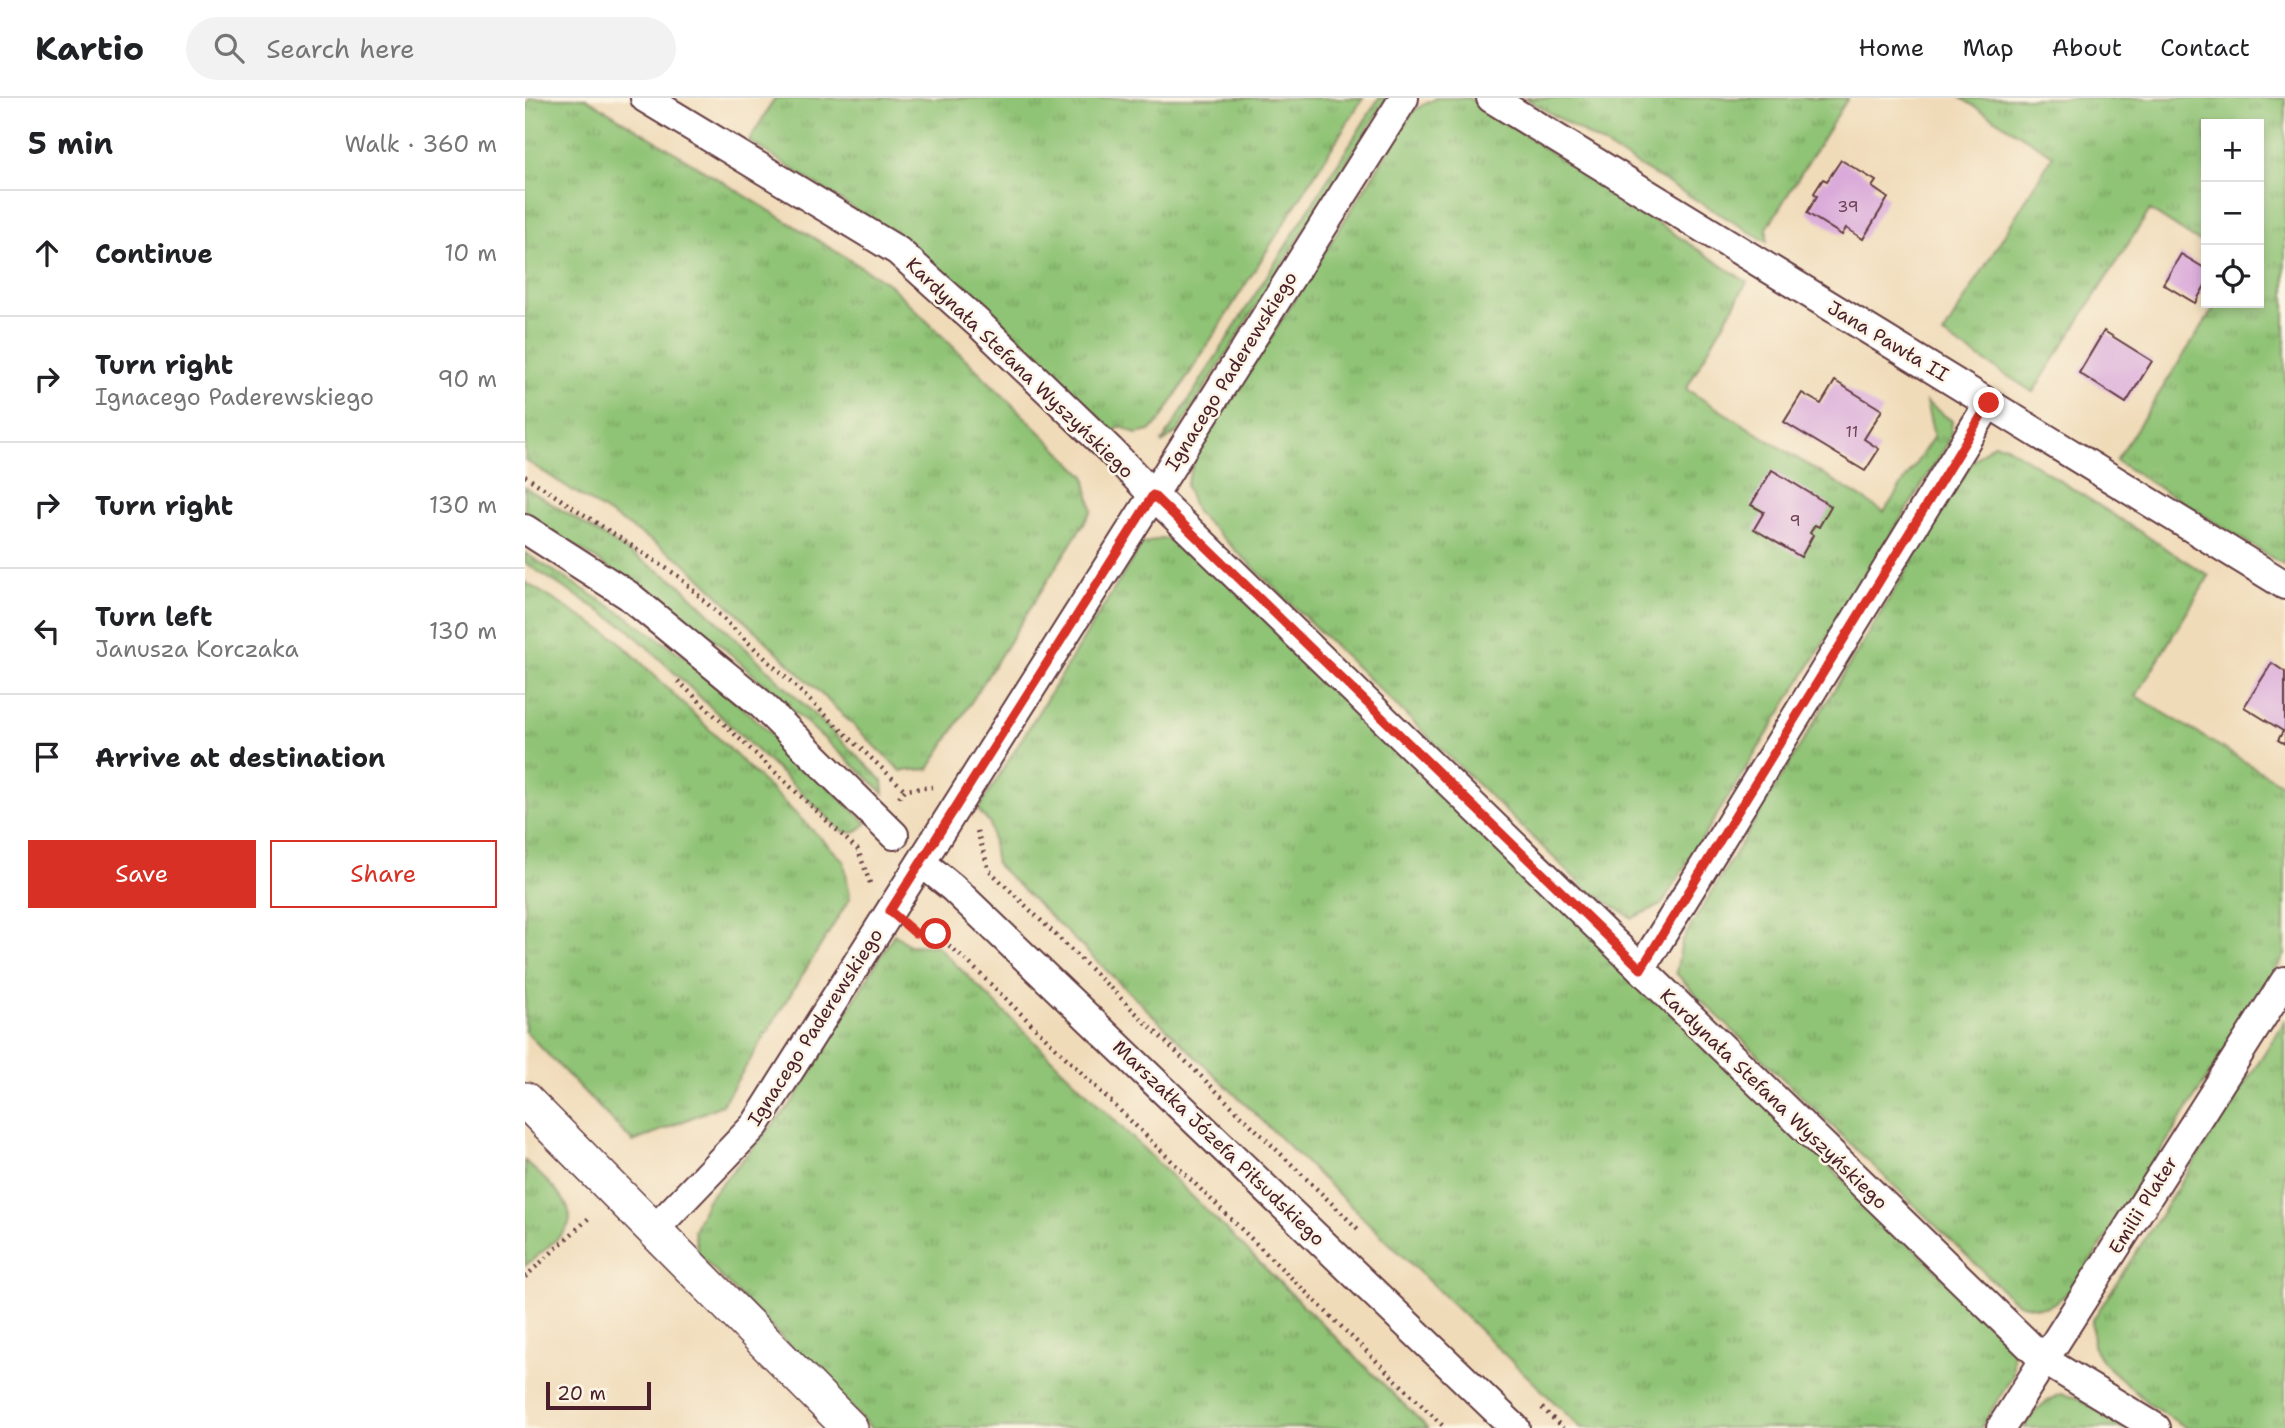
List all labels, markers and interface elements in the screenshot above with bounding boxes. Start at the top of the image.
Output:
search box [186,17,676,80]
text: Kartio [35,26,144,71]
icon: search [210,29,248,67]
text: Search here [266,31,415,66]
text: Home [1858,32,1924,64]
text: Map [1962,32,2014,64]
text: About [2052,32,2122,64]
text: Contact [2160,32,2250,64]
map controls [2201,119,2264,308]
button: + [2201,119,2264,182]
text: 5 min [28,123,113,164]
text: Walk · 360 m [344,129,497,159]
button: − [2201,182,2264,245]
house number: 39 [1837,196,1859,217]
icon: ahead [28,234,66,272]
text: Continue [95,236,213,271]
text: 10 m [444,238,497,268]
button: locate [2201,245,2264,308]
street label: Kardynała Stefana Wyszyńskiego [901,252,1139,484]
street label: Ignacego Paderewskiego [1159,267,1303,475]
street label: Jana Pawła II [1823,295,1953,387]
text: Turn right [95,347,233,382]
icon: right [28,360,66,398]
text: 90 m [437,364,497,394]
text: Ignacego Paderewskiego [95,382,374,412]
route end [1973,387,2004,418]
house number: 11 [1846,421,1858,442]
icon: right [28,486,66,524]
text: Turn right [95,488,233,523]
text: 130 m [429,490,497,520]
house number: 9 [1789,510,1801,531]
text: Turn left [95,599,212,634]
icon: left [28,612,66,650]
text: 130 m [429,616,497,646]
text: Janusza Korczaka [95,634,299,664]
icon: arrive [28,738,66,776]
text: Arrive at destination [95,740,385,775]
button: Save [28,840,256,908]
button: Share [270,840,497,908]
route start [920,918,951,949]
street label: Ignacego Paderewskiego [742,924,888,1130]
street label: Kardynała Stefana Wyszyńskiego [1655,983,1893,1215]
street label: Marszałka Józefa Piłsudskiego [1107,1035,1331,1251]
street label: Emilii Plater [2103,1151,2183,1259]
scale bar [546,1379,651,1411]
text: 20 m [557,1381,606,1406]

